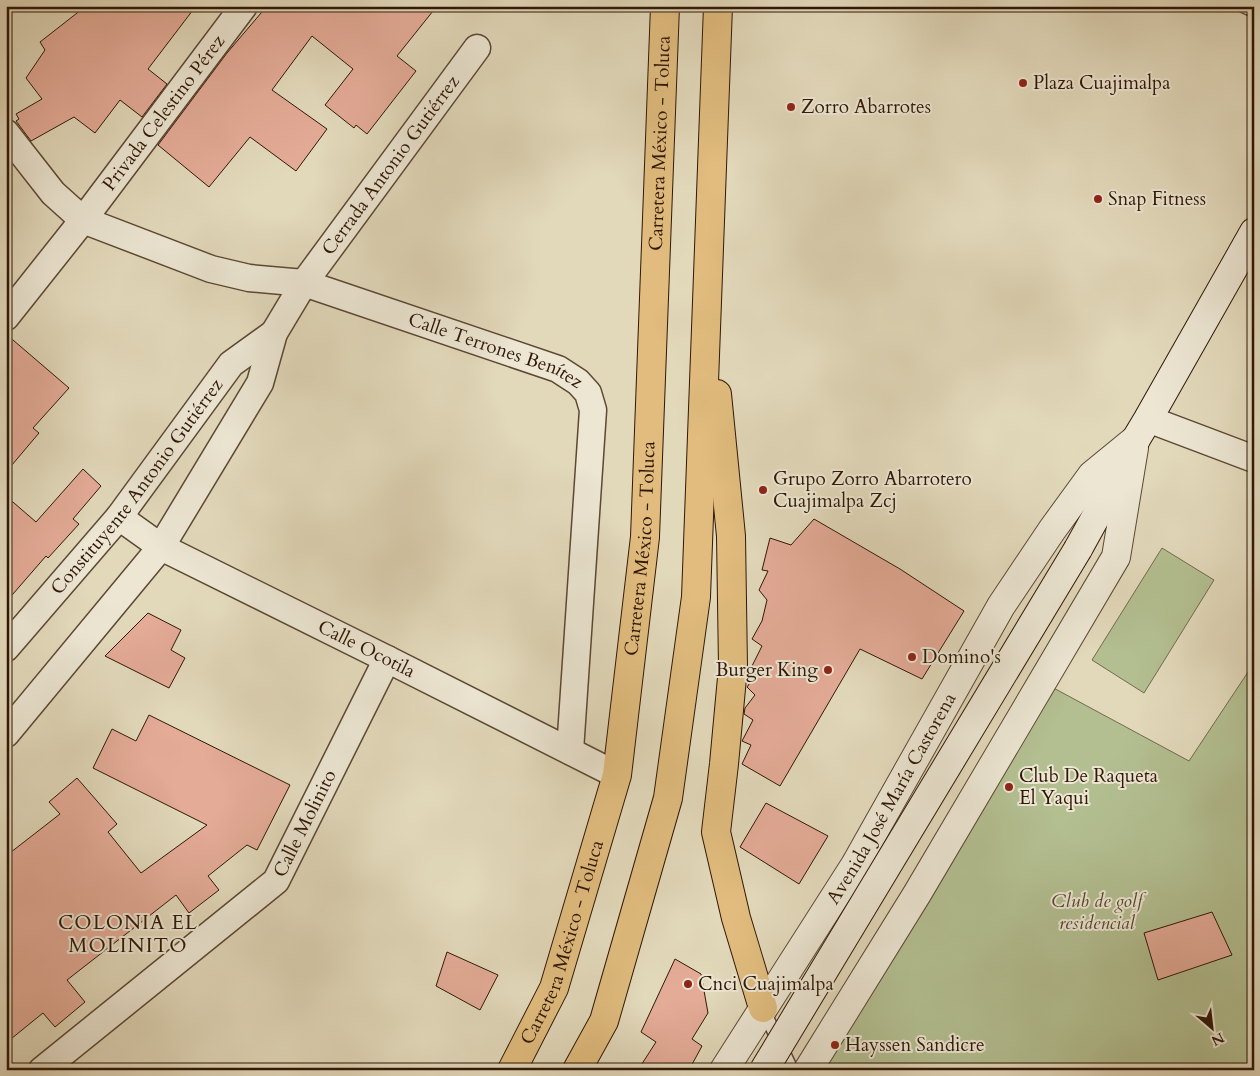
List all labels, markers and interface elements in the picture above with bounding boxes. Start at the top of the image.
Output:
street label: Privada Celestino Pérez [96,29,231,196]
street label: Carretera México - Toluca [643,35,677,251]
street label: Cerrada Antonio Gutiérrez [316,70,466,260]
place label: Plaza Cuajimalpa [1033,70,1170,96]
marker: Plaza Cuajimalpa [1017,77,1029,89]
place label: Zorro Abarrotes [801,94,931,120]
marker: Zorro Abarrotes [785,101,797,113]
place label: Snap Fitness [1108,186,1206,212]
marker: Snap Fitness [1092,193,1104,205]
street label: Calle Terrones Benítez [405,306,588,395]
street label: Constituyente Antonio Gutiérrez [45,373,230,600]
street label: Carretera México - Toluca [618,441,662,657]
place label: Grupo Zorro Abarrotero Cuajimalpa Zcj [773,466,972,514]
marker: Grupo Zorro Abarrotero Cuajimalpa Zcj [757,484,769,496]
street label: Calle Ocotila [313,614,420,684]
place label: Domino's [922,644,1001,670]
marker: Domino's [906,651,918,663]
place label: Burger King [715,657,818,683]
marker: Burger King [822,664,834,676]
street label: Avenida José María Castorena [820,688,962,909]
place label: Club De Raqueta El Yaqui [1019,763,1158,811]
street label: Calle Molinito [267,765,343,882]
marker: Club De Raqueta El Yaqui [1003,781,1015,793]
street label: Carretera México - Toluca [514,837,610,1049]
park label: Club de golf residencial [1051,888,1147,936]
district label: COLONIA EL MOLINITO [58,909,198,959]
place label: Cnci Cuajimalpa [698,971,834,997]
marker: Cnci Cuajimalpa [682,978,694,990]
north arrow [1188,1004,1238,1054]
text: N [1208,1028,1228,1050]
place label: Hayssen Sandicre [845,1032,985,1058]
marker: Hayssen Sandicre [829,1039,841,1051]

